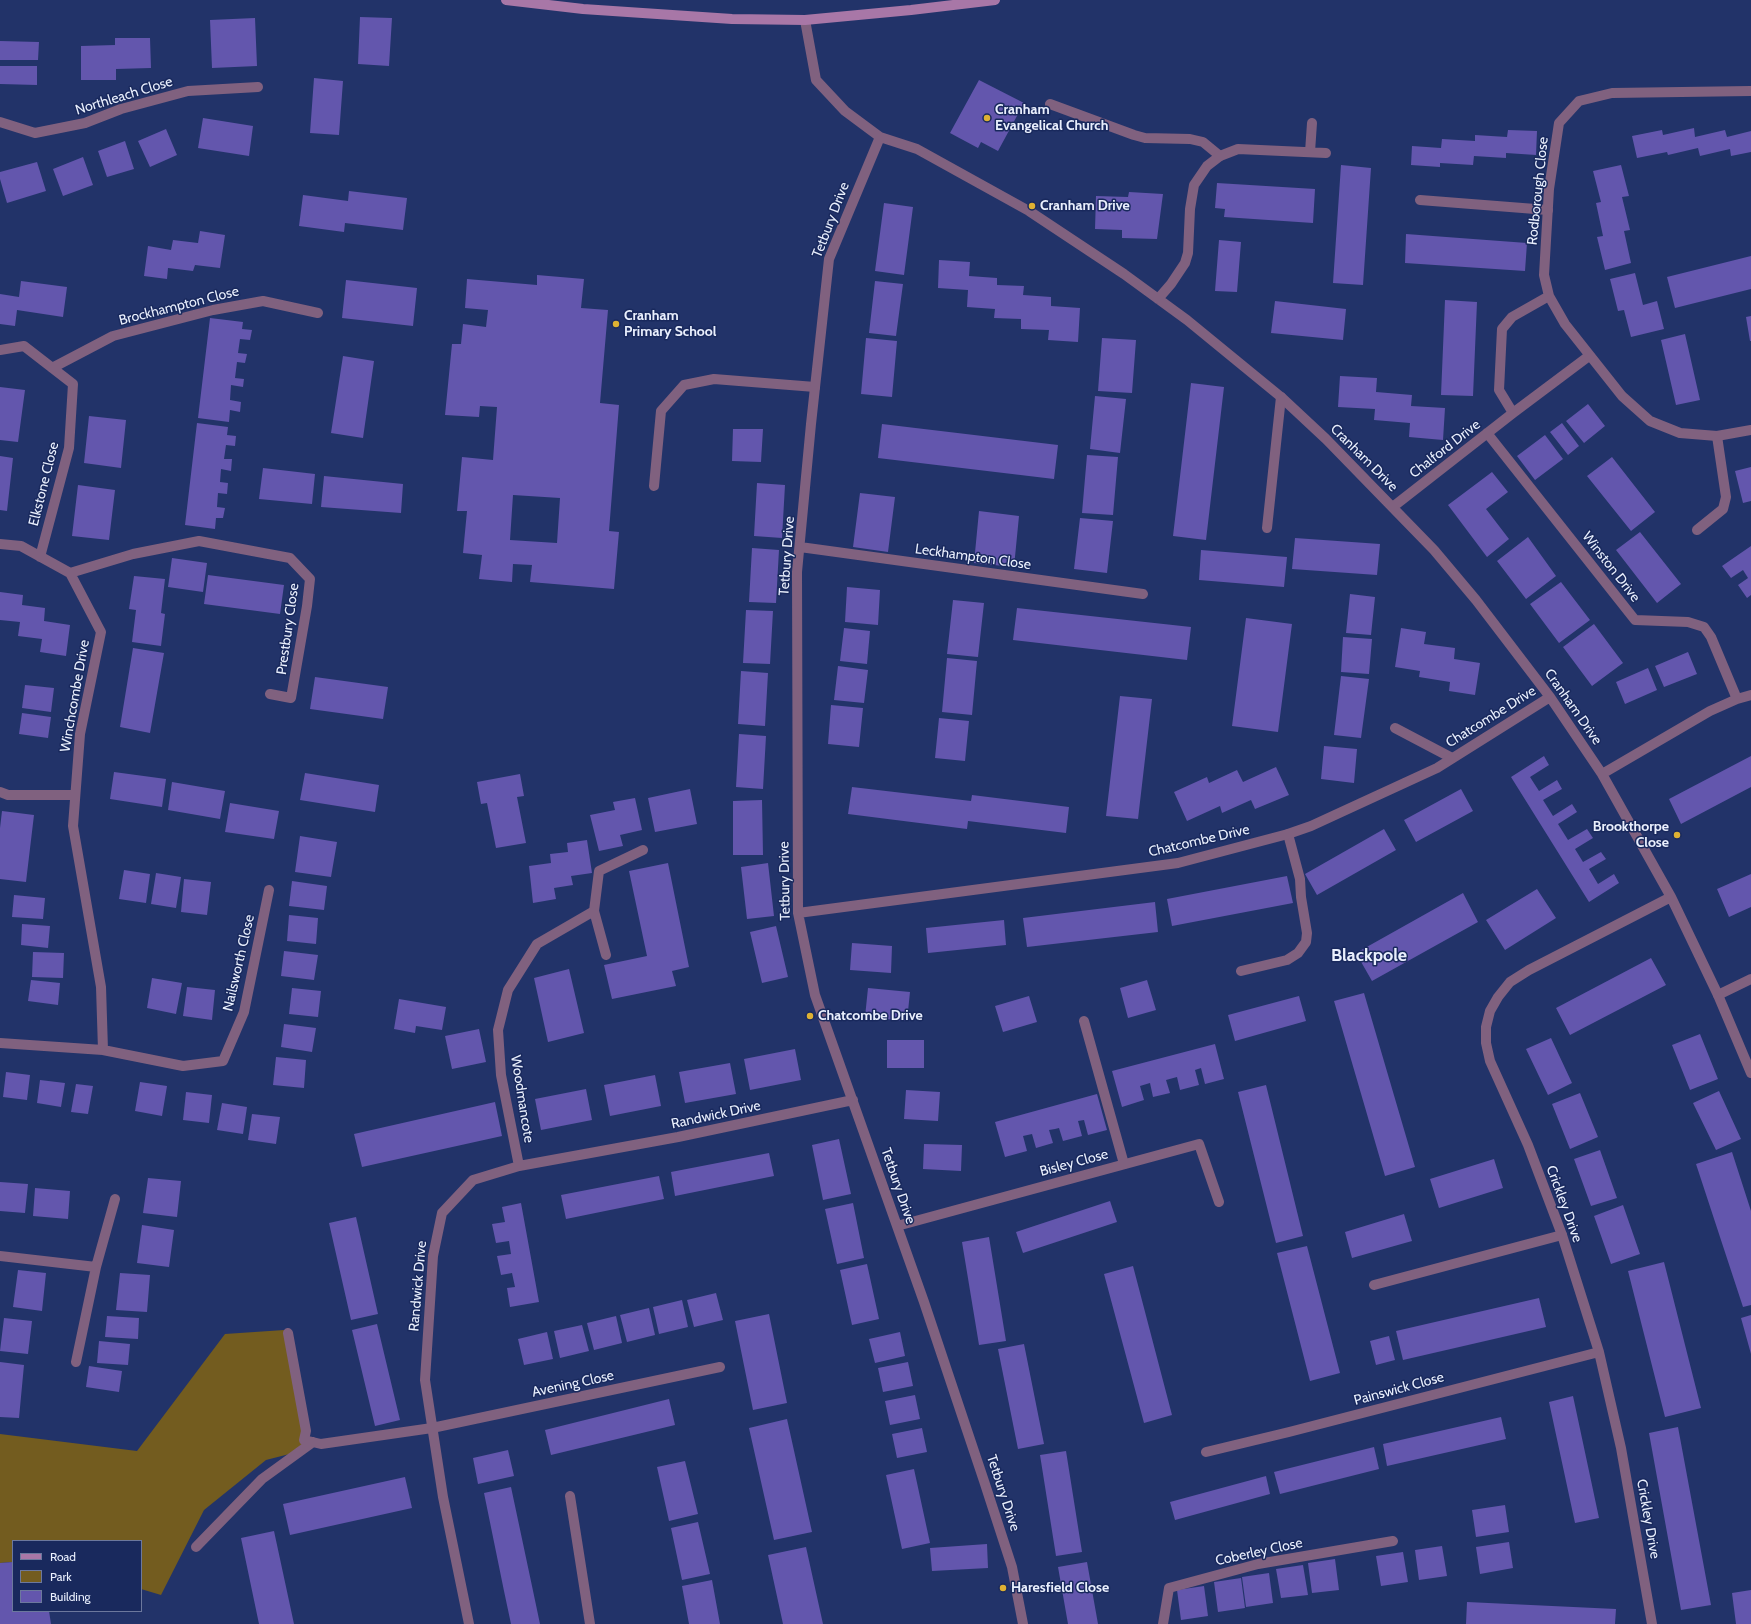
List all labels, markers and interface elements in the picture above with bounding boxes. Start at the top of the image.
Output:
street label: Northleach Close [73,73,175,119]
place label: Cranham Evangelical Church [995,102,1108,134]
marker: Cranham Evangelical Church [982,113,992,123]
street label: Rodborough Close [1524,136,1552,246]
street label: Tetbury Drive [809,180,853,260]
place label: Cranham Drive [1040,198,1130,214]
marker: Cranham Drive [1027,201,1037,211]
street label: Brockhampton Close [117,283,241,329]
place label: Cranham Primary School [624,308,716,340]
marker: Cranham Primary School [611,319,621,329]
street label: Chalford Drive [1406,416,1484,482]
street label: Cranham Drive [1327,421,1401,495]
street label: Elkstone Close [25,440,63,528]
street label: Tetbury Drive [776,516,798,596]
street label: Winston Drive [1578,529,1644,605]
street label: Leckhampton Close [914,541,1032,573]
street label: Prestbury Close [273,582,303,676]
street label: Winchcombe Drive [57,639,93,753]
street label: Cranham Drive [1541,666,1605,748]
street label: Chatcombe Drive [1443,683,1539,751]
place label: Brookthorpe Close [1593,819,1669,852]
street label: Chatcombe Drive [1147,821,1251,861]
marker: Brookthorpe Close [1672,830,1682,840]
street label: Tetbury Drive [776,841,794,921]
street label: Nailsworth Close [220,913,258,1013]
district label: Blackpole [1331,945,1407,967]
place label: Chatcombe Drive [818,1008,923,1024]
marker: Chatcombe Drive [805,1011,815,1021]
street label: Woodmancote [507,1054,537,1144]
street label: Randwick Drive [670,1097,762,1133]
street label: Tetbury Drive [877,1146,919,1226]
street label: Bisley Close [1038,1146,1110,1180]
street label: Crickley Drive [1542,1163,1586,1245]
street label: Randwick Drive [406,1240,430,1332]
street label: Avening Close [531,1367,615,1401]
street label: Painswick Close [1352,1369,1446,1409]
street label: Tetbury Drive [983,1453,1023,1533]
street label: Crickley Drive [1633,1478,1663,1560]
street label: Coberley Close [1214,1535,1304,1569]
legend [12,1540,142,1612]
text: Road [50,1549,76,1564]
text: Park [50,1569,72,1584]
place label: Haresfield Close [1011,1580,1109,1596]
marker: Haresfield Close [998,1583,1008,1593]
text: Building [50,1589,91,1604]

